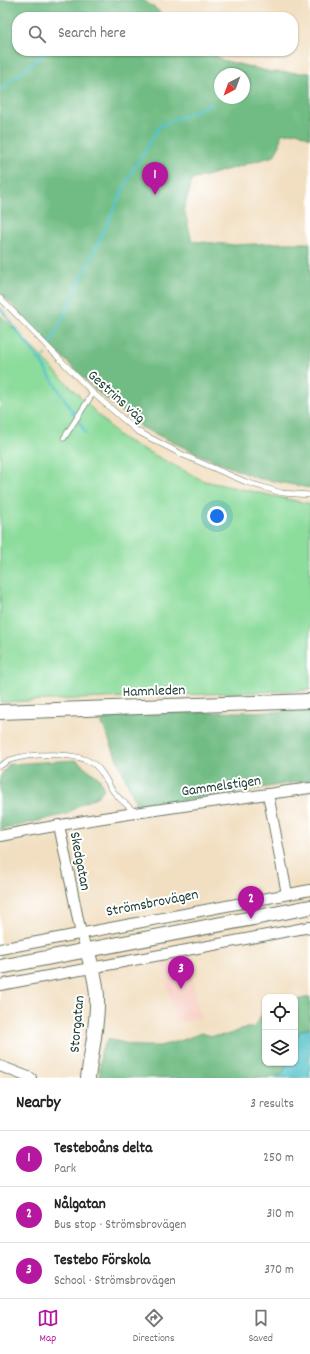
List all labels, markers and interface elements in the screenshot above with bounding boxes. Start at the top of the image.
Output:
search box [12,12,298,56]
icon: search [26,23,48,45]
text: Search here [58,23,126,45]
north arrow [214,68,250,104]
pin: 1 [142,162,168,195]
street label: Gestrins väg [82,365,150,430]
your location [207,506,227,526]
street label: Hamnleden [122,680,186,704]
street label: Gammelstigen [180,771,263,803]
street label: Skedgatan [63,830,96,893]
street label: Strömsbrovägen [104,884,200,924]
pin: 2 [238,886,264,919]
pin: 3 [168,956,194,989]
map controls [262,994,298,1066]
button: locate [262,994,298,1030]
street label: Storgatan [65,995,91,1054]
button: layers [262,1030,298,1066]
text: Nearby [16,1092,60,1116]
text: 3 results [250,1095,294,1114]
text: Testeboåns delta [54,1138,152,1160]
text: 1 [28,1149,30,1168]
text: 250 m [263,1149,294,1168]
text: Park [54,1160,76,1179]
text: Nålgatan [54,1194,106,1216]
text: 2 [26,1205,32,1224]
text: 310 m [266,1205,294,1224]
text: Bus stop · Strömsbrovägen [54,1216,186,1235]
text: Testebo Förskola [54,1250,150,1272]
text: 3 [26,1261,32,1280]
text: 370 m [264,1261,294,1280]
text: School · Strömsbrovägen [54,1272,176,1291]
tab: Map [37,1307,59,1347]
tab: Directions [133,1307,175,1347]
tab: Saved [248,1307,273,1347]

